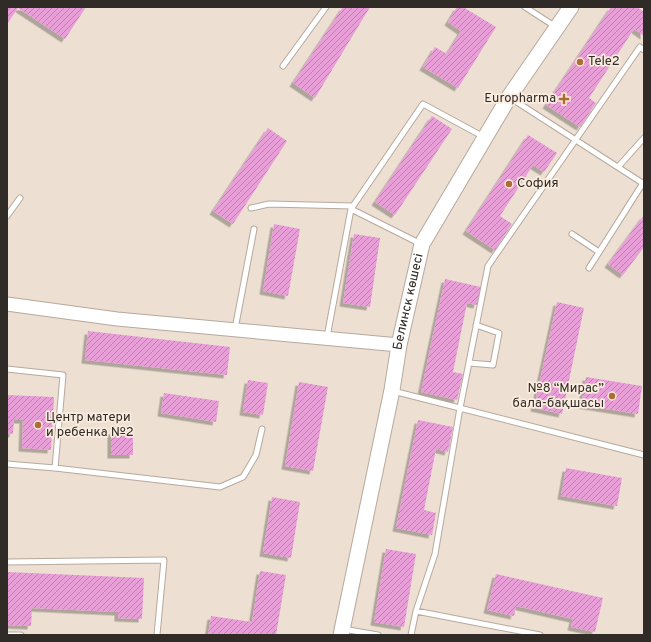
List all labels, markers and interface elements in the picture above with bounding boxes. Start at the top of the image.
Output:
place label: Tele2 [588,54,620,70]
marker: Tele2 [575,57,585,67]
place label: Europharma [484,91,556,107]
marker: Europharma [559,94,569,104]
place label: София [517,176,559,192]
marker: София [504,179,514,189]
street label: Белинск көшесі [390,252,428,351]
place label: №8 “Мирас” бала-бақшасы [513,381,604,412]
marker: №8 “Мирас” бала-бақшасы [607,391,617,401]
place label: Центр матери и ребенка №2 [46,410,134,441]
marker: Центр матери и ребенка №2 [33,420,43,430]

